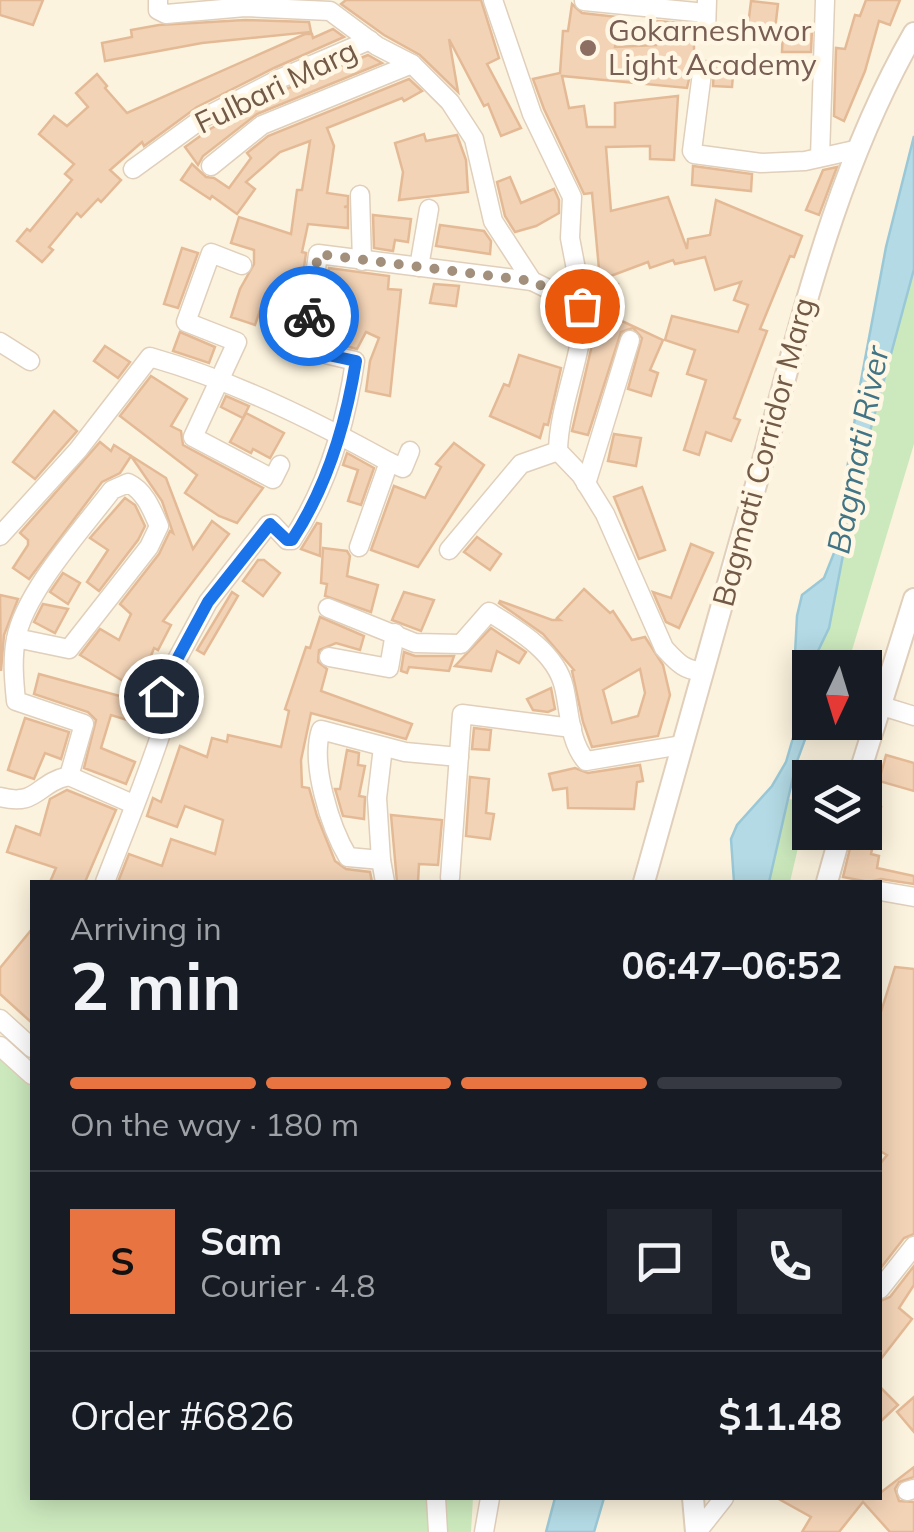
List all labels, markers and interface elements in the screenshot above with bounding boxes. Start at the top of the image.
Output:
place label: Gokarneshwor Light Academy [608,11,817,83]
street label: Fulbari Marg [188,31,363,142]
marker: Gokarneshwor Light Academy [577,37,599,59]
pin [540,264,625,349]
courier [259,266,359,366]
icon: bag [555,279,610,334]
icon: bike [282,289,337,344]
street label: Bagmati Corridor Marg [704,293,823,610]
water label: Bagmati River [817,341,897,557]
north arrow [792,650,882,740]
map controls [792,650,882,850]
pin [119,654,204,739]
icon: home [134,669,189,724]
button: layers [792,760,882,850]
text: Arriving in [70,908,222,948]
text: 06:47–06:52 [622,941,842,989]
text: 2 min [70,945,241,1026]
text: On the way · 180 m [70,1104,359,1144]
button: chat [607,1209,712,1314]
button: phone [737,1209,842,1314]
text: Sam [200,1217,282,1265]
text: S [110,1237,135,1285]
text: Courier · 4.8 [200,1265,376,1305]
text: Order #6826 [70,1392,294,1440]
text: $11.48 [719,1392,842,1440]

